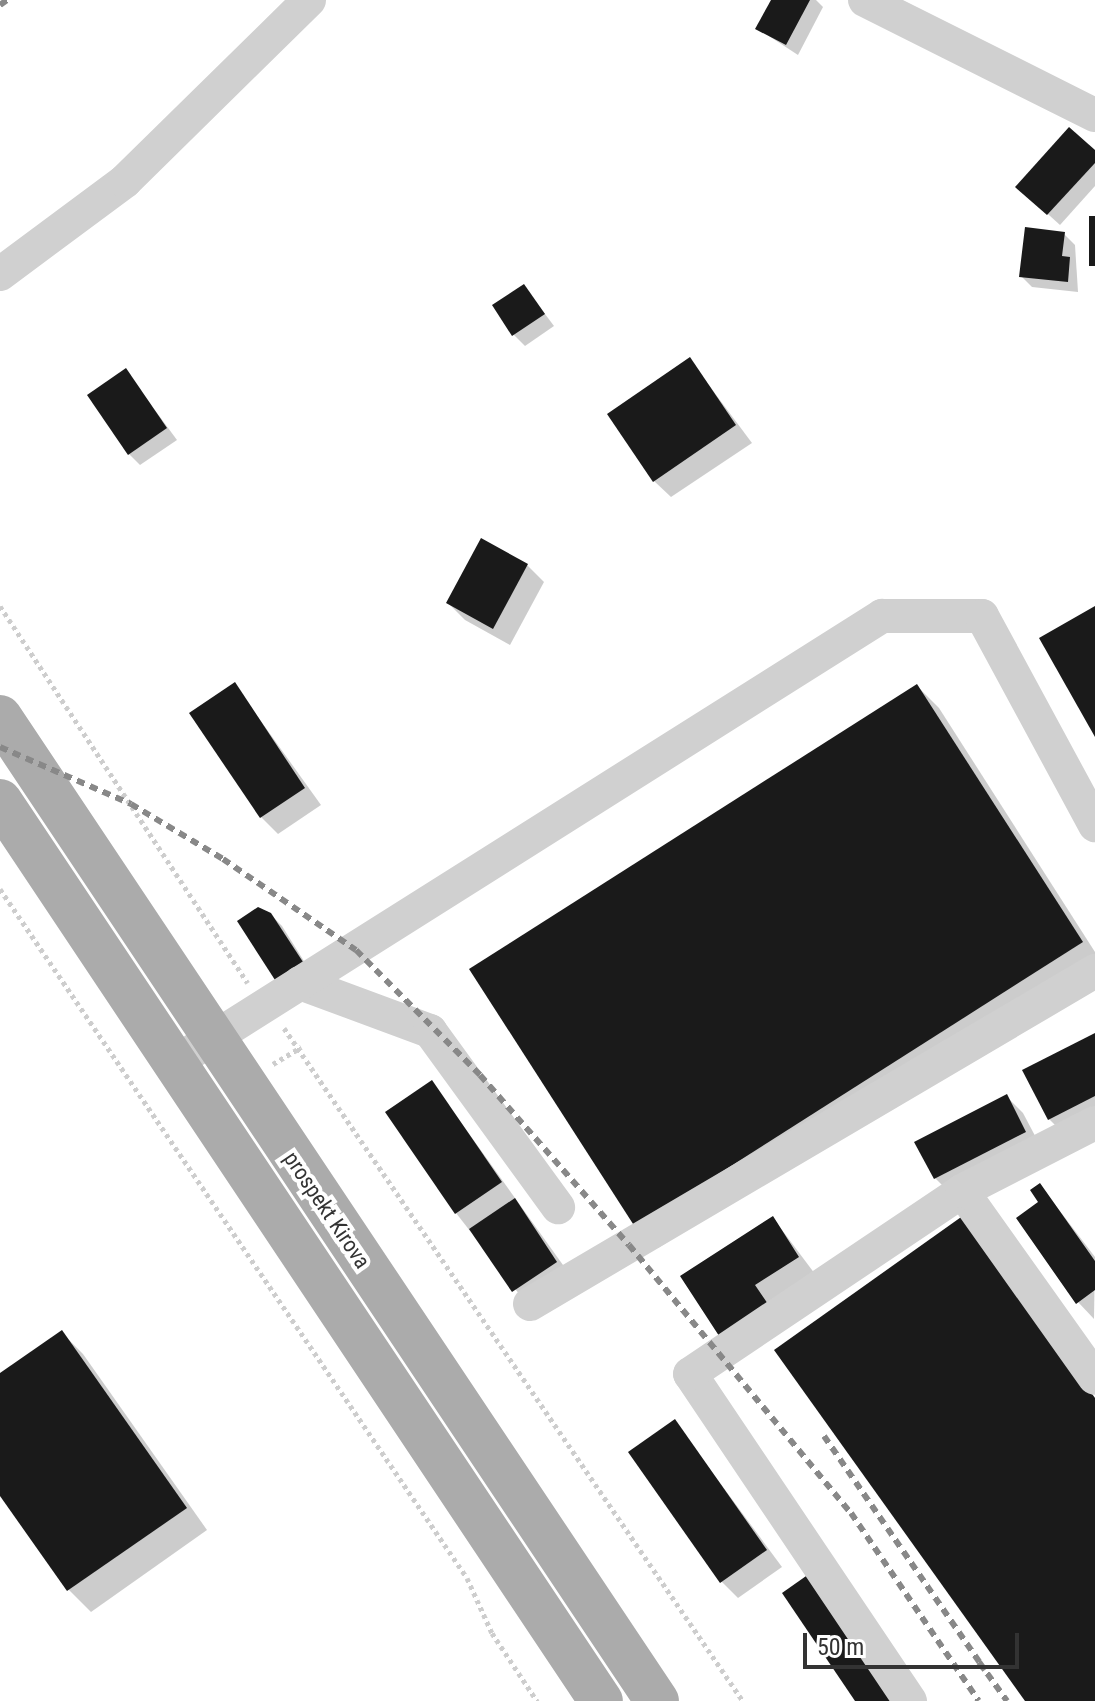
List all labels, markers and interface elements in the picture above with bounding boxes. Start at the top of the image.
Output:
street label: prospekt Kirova [278,1147,376,1273]
scale bar [807,1617,1023,1667]
text: 50 m [817,1633,864,1661]

